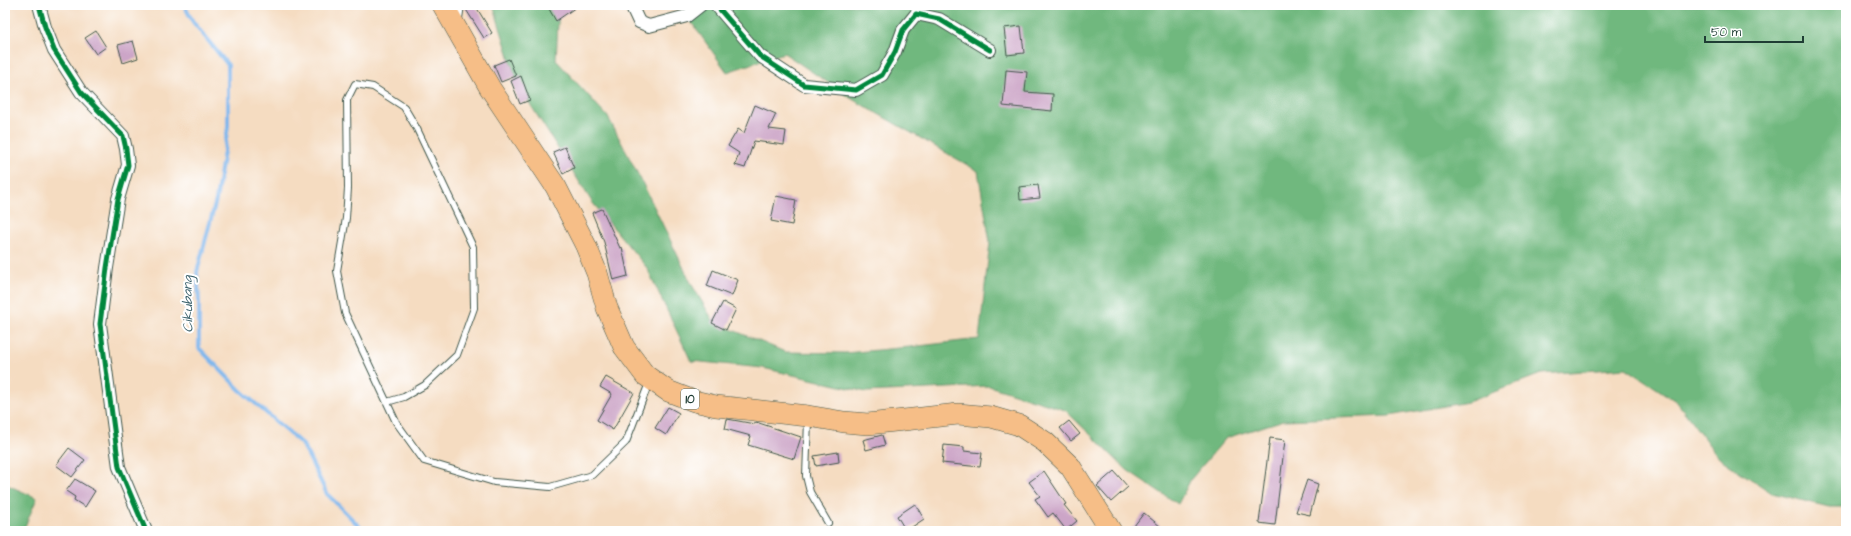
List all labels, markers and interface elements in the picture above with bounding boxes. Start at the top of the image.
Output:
scale bar [1705,18,1803,44]
text: 50 m [1711,24,1742,41]
water label: Cikubang [177,275,198,333]
road number: 10 [681,389,699,409]

